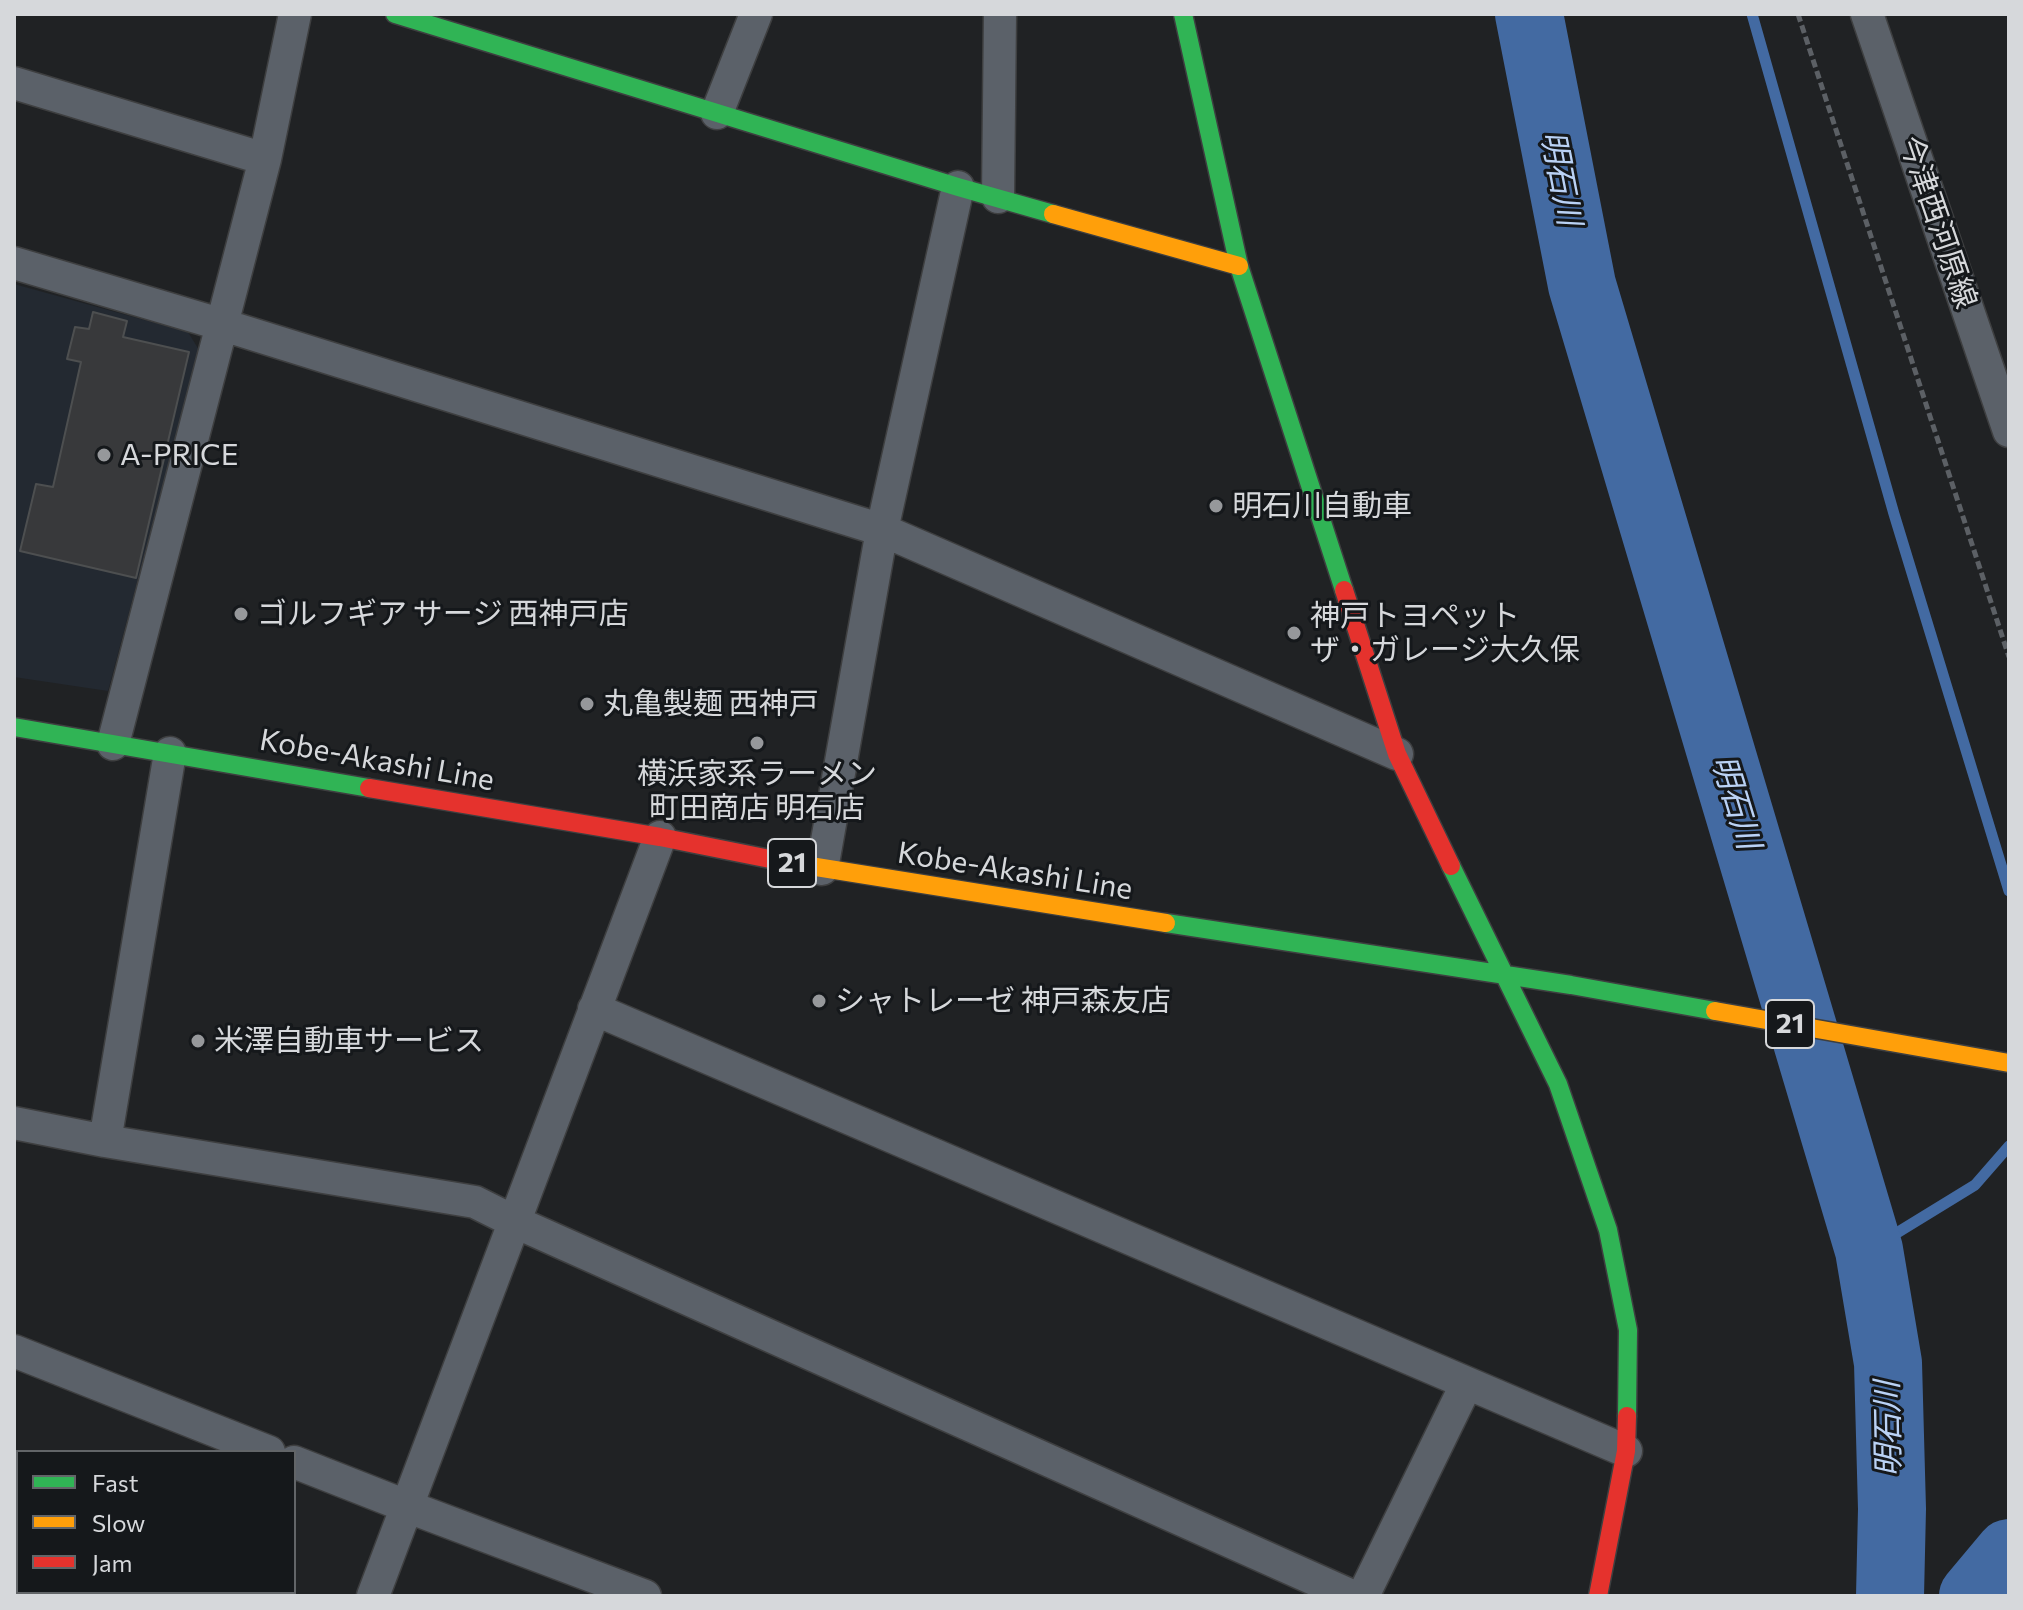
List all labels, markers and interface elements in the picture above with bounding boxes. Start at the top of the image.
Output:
water label: 明石川 [1533,127,1589,229]
street label: 今津西河原線 [1892,131,1984,313]
place label: A-PRICE [120,437,238,473]
marker: A-PRICE [95,446,113,464]
place label: 明石川自動車 [1232,488,1412,524]
marker: 明石川自動車 [1207,497,1225,515]
place label: ゴルフギア サージ 西神戸店 [257,596,628,632]
place label: 神戸トヨペット ザ・ガレージ大久保 [1310,598,1580,668]
marker: ゴルフギア サージ 西神戸店 [232,605,250,623]
marker: 神戸トヨペット ザ・ガレージ大久保 [1285,624,1303,642]
place label: 丸亀製麺 西神戸 [603,686,819,722]
marker: 丸亀製麺 西神戸 [578,695,596,713]
street label: Kobe-Akashi Line [257,722,497,798]
marker: 横浜家系ラーメン 町田商店 明石店 [748,734,766,752]
water label: 明石川 [1704,750,1768,854]
place label: 横浜家系ラーメン 町田商店 明石店 [637,756,877,826]
street label: Kobe-Akashi Line [895,835,1135,907]
road number: 21 [768,839,816,887]
place label: シャトレーゼ 神戸森友店 [835,983,1171,1019]
marker: シャトレーゼ 神戸森友店 [810,992,828,1010]
road number: 21 [1766,1000,1814,1048]
place label: 米澤自動車サービス [214,1023,484,1059]
marker: 米澤自動車サービス [189,1032,207,1050]
water label: 明石川 [1868,1381,1908,1477]
legend [16,1450,296,1594]
text: Fast [92,1468,139,1497]
text: Slow [92,1508,145,1537]
text: Jam [92,1548,132,1577]

